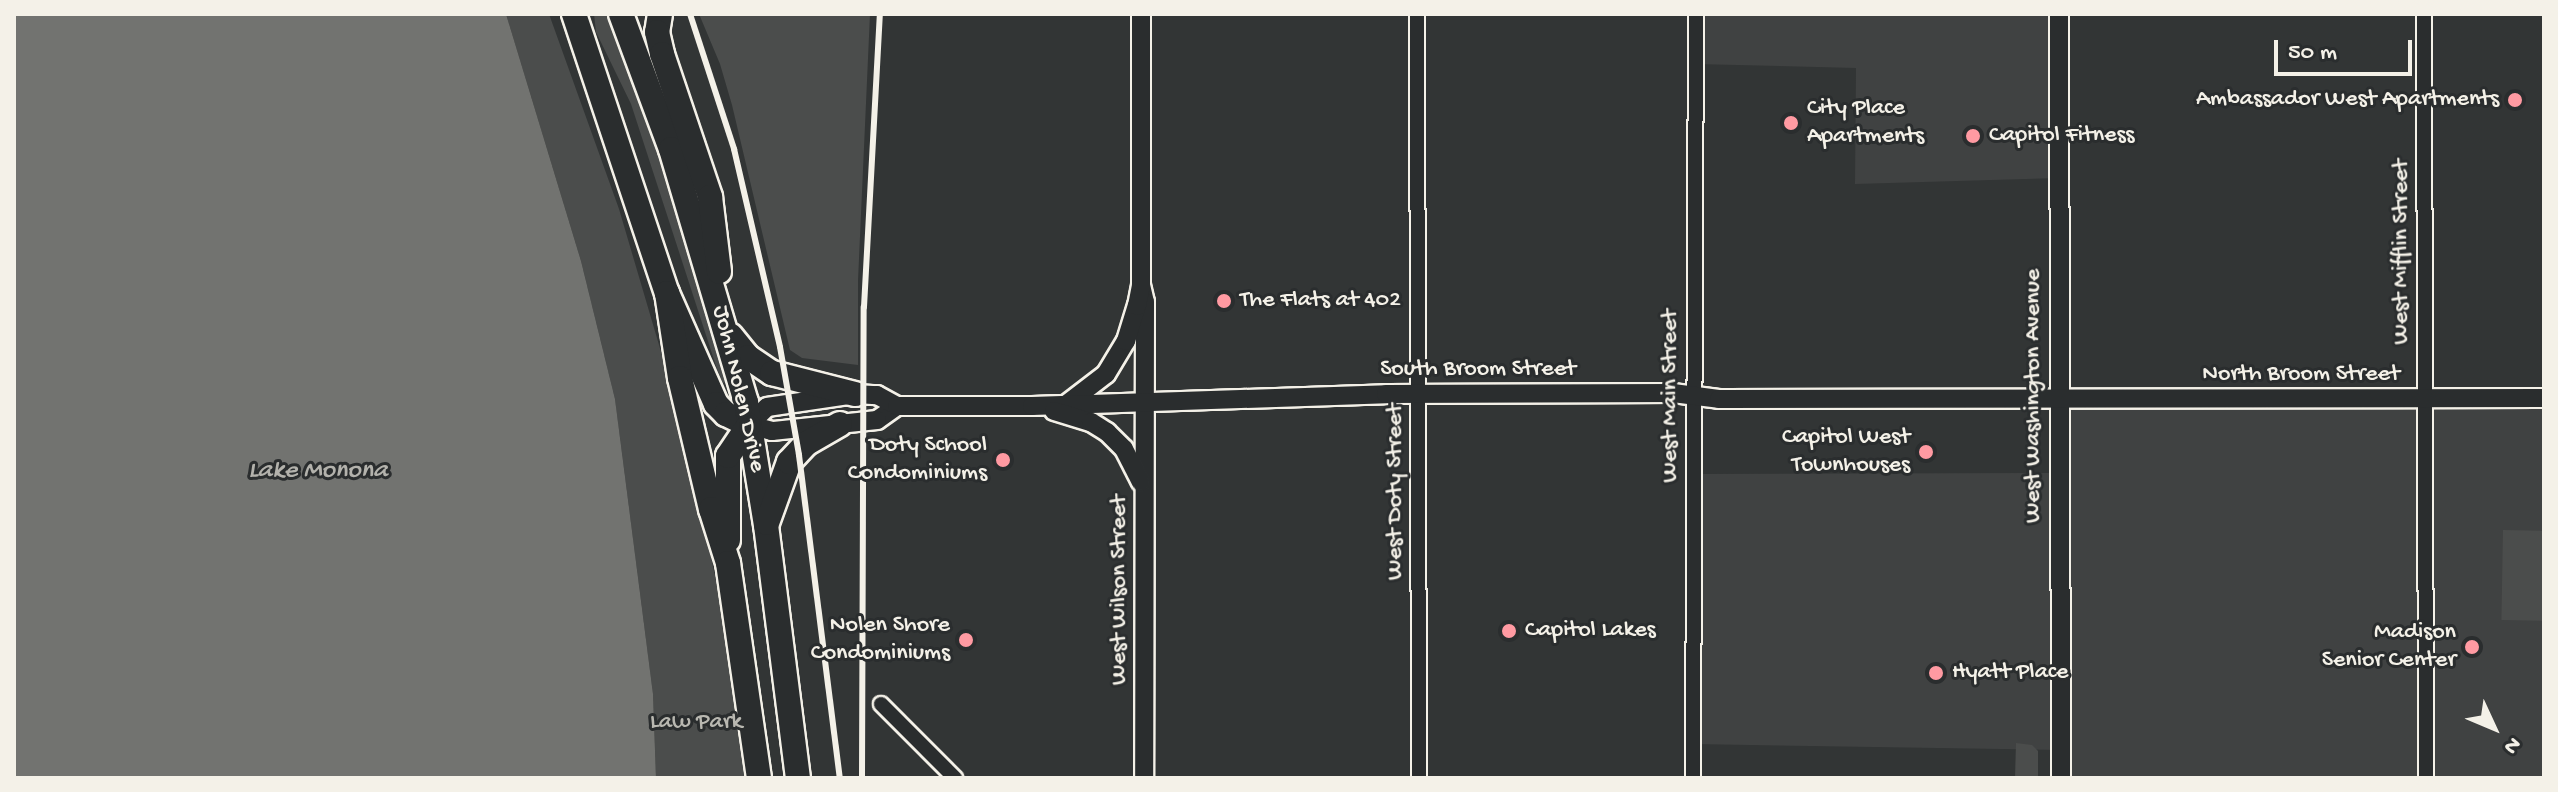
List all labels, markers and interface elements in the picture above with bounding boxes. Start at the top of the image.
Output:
scale bar [2278,24,2416,74]
text: 50 m [2288,39,2337,68]
place label: Ambassador West Apartments [2196,86,2499,114]
marker: Ambassador West Apartments [2506,91,2524,109]
place label: City Place Apartments [1807,95,1924,151]
marker: City Place Apartments [1782,114,1800,132]
place label: Capitol Fitness [1989,122,2134,150]
marker: Capitol Fitness [1964,127,1982,145]
street label: West Mifflin Street [2388,159,2416,345]
street label: West Washington Avenue [2020,269,2048,523]
place label: The Flats at 402 [1240,287,1401,315]
marker: The Flats at 402 [1215,292,1233,310]
street label: John Nolen Drive [705,303,771,475]
street label: West Main Street [1657,309,1685,483]
street label: South Broom Street [1380,356,1576,384]
street label: North Broom Street [2202,361,2400,389]
street label: West Doty Street [1382,404,1410,580]
place label: Capitol West Townhouses [1782,424,1910,480]
place label: Doty School Condominiums [848,432,987,488]
marker: Capitol West Townhouses [1917,443,1935,461]
marker: Doty School Condominiums [994,451,1012,469]
water label: Lake Monona [248,456,388,488]
street label: West Wilson Street [1106,495,1134,685]
place label: Nolen Shore Condominiums [811,612,950,668]
place label: Capitol Lakes [1525,617,1656,645]
place label: Madison Senior Center [2322,619,2456,675]
marker: Capitol Lakes [1500,622,1518,640]
marker: Nolen Shore Condominiums [957,631,975,649]
marker: Madison Senior Center [2463,638,2481,656]
place label: Hyatt Place [1952,659,2069,687]
marker: Hyatt Place [1927,664,1945,682]
north arrow [2454,688,2534,768]
park label: Law Park [650,709,742,737]
text: N [2497,730,2526,759]

